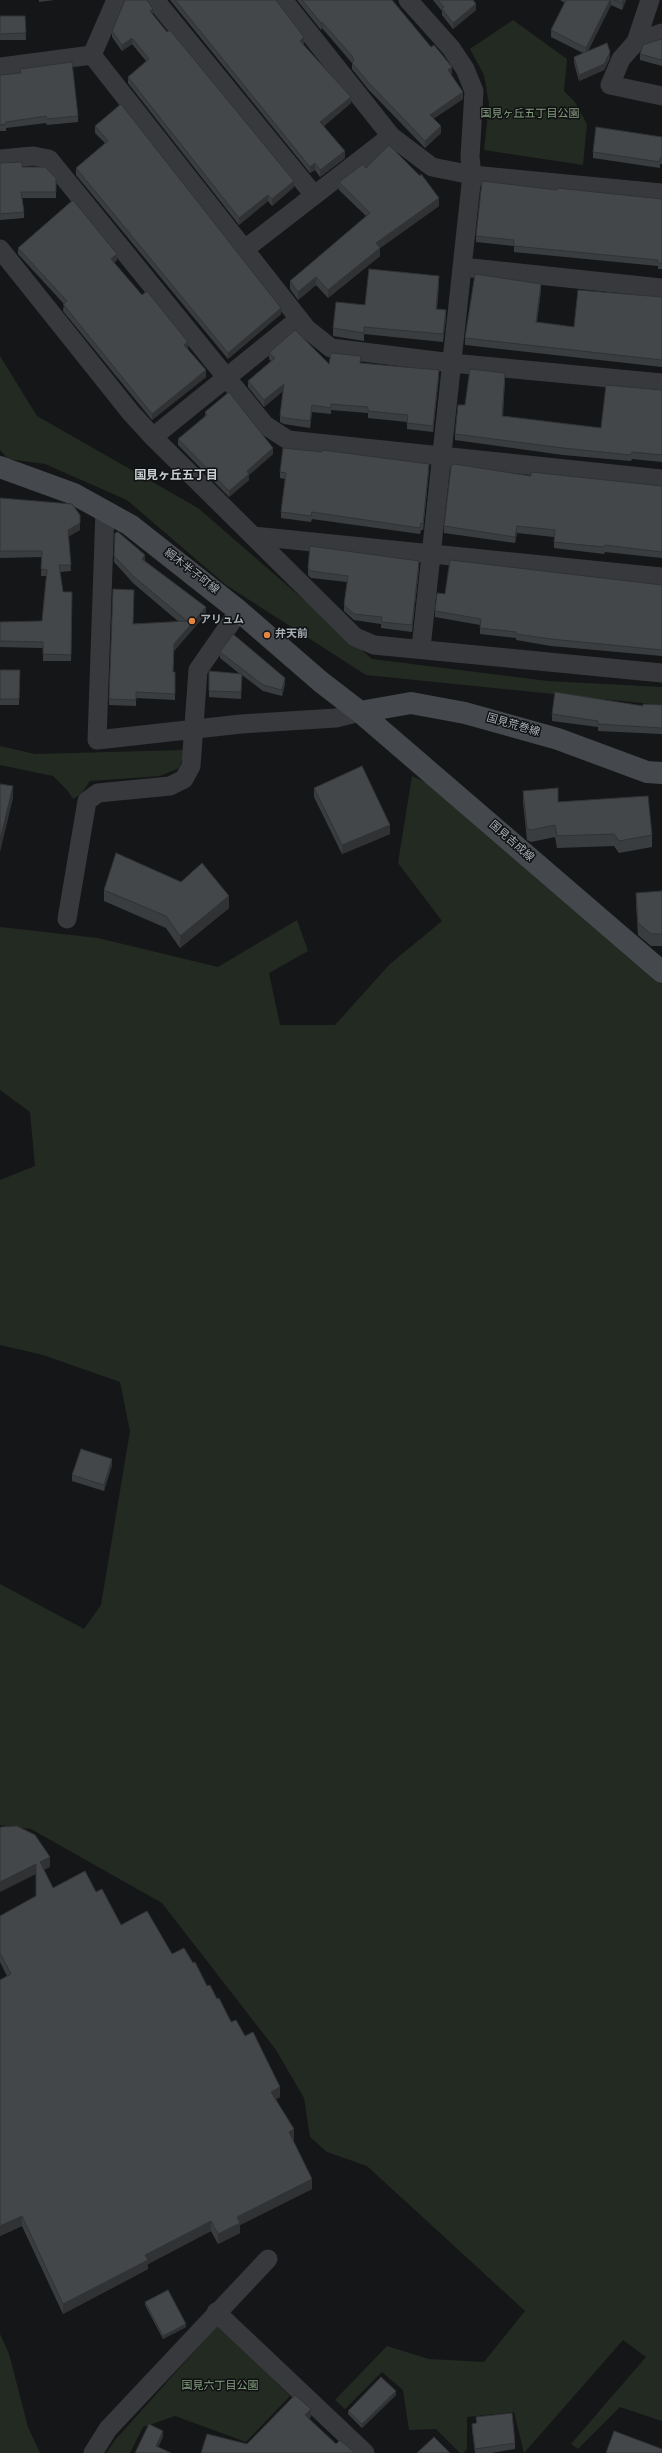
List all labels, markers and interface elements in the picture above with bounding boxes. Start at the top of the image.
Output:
park label: 国見ヶ丘五丁目公園 [481,108,579,122]
district label: 国見ヶ丘五丁目 [134,470,218,484]
street label: 綱木半子町線 [161,546,221,598]
place label: アリュム [200,614,244,628]
marker: アリュム [187,616,197,626]
place label: 弁天前 [275,628,308,642]
marker: 弁天前 [262,630,272,640]
street label: 国見荒巻線 [485,712,541,740]
street label: 国見吉成線 [486,819,536,865]
park label: 国見六丁目公園 [182,2380,258,2394]

